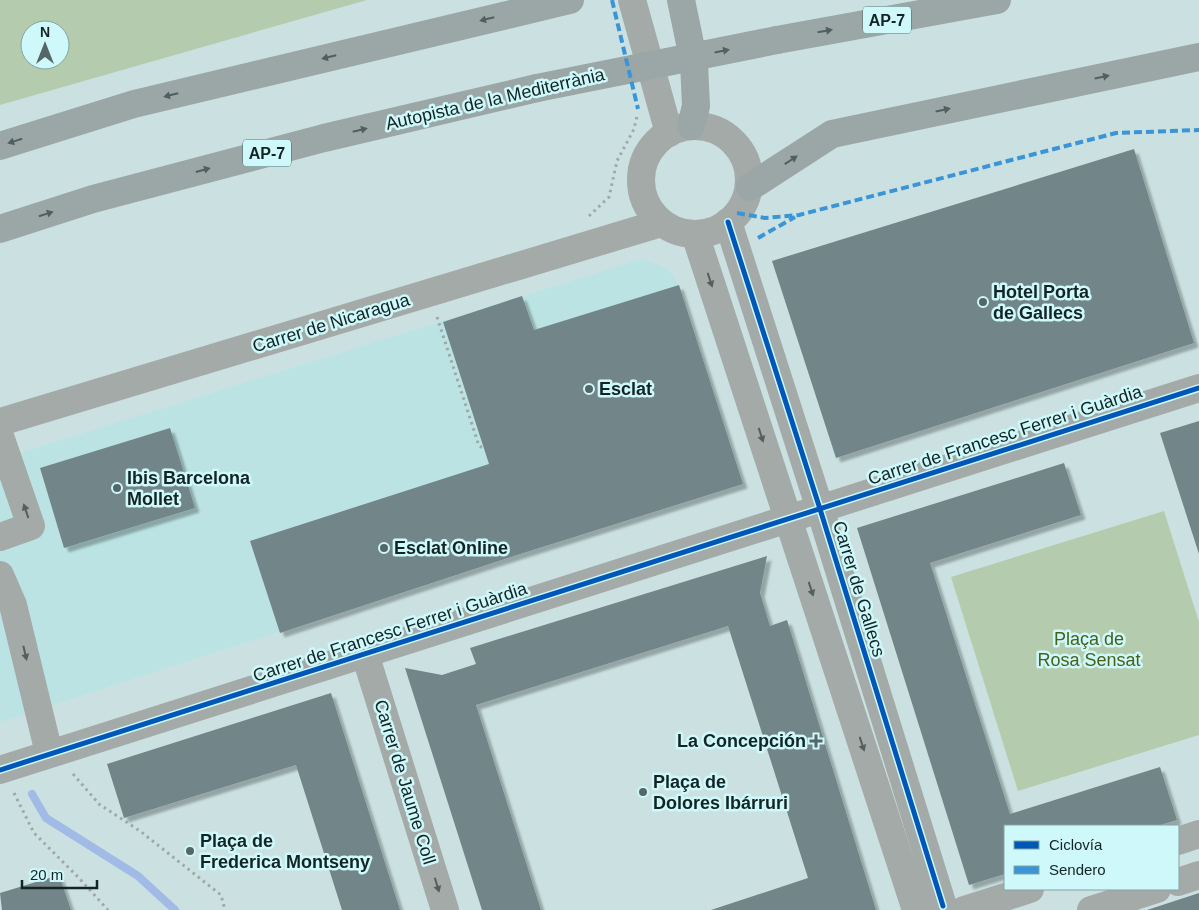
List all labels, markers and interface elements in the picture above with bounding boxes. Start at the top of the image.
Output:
road number: AP-7 [863,6,911,34]
one-way arrow [479,15,494,23]
north arrow [20,20,70,70]
text: N [40,24,50,40]
one-way arrow [817,27,833,35]
one-way arrow [714,46,730,54]
one-way arrow [321,53,336,61]
street label: Autopista de la Mediterrània [384,64,607,134]
one-way arrow [1094,73,1110,81]
one-way arrow [163,91,178,99]
one-way arrow [935,106,951,114]
one-way arrow [353,125,368,133]
one-way arrow [7,138,22,145]
road number: AP-7 [243,140,291,167]
one-way arrow [784,156,797,165]
one-way arrow [195,166,210,174]
one-way arrow [39,210,54,217]
one-way arrow [707,273,715,288]
place label: Hotel Porta de Gallecs [993,282,1090,323]
street label: Carrer de Nicaragua [250,289,413,356]
marker: Hotel Porta de Gallecs [977,296,989,308]
place label: Esclat [599,379,652,399]
street label: Carrer de Francesc Ferrer i Guàrdia [865,381,1146,489]
marker: Esclat [583,383,595,395]
one-way arrow [757,428,765,443]
place label: Ibis Barcelona Mollet [127,468,251,509]
marker: Ibis Barcelona Mollet [111,482,123,494]
one-way arrow [22,503,30,518]
street label: Carrer de Gallecs [829,519,889,659]
place label: Esclat Online [394,538,508,558]
marker: Esclat Online [378,542,390,554]
street label: Carrer de Francesc Ferrer i Guàrdia [250,578,531,686]
one-way arrow [808,582,815,597]
park label: Plaça de Rosa Sensat [1037,629,1141,670]
one-way arrow [21,645,29,660]
street label: Carrer de Jaume Coll [370,697,440,867]
place label: La Concepción [677,731,806,751]
marker: La Concepción [810,735,822,747]
one-way arrow [858,737,866,752]
place label: Plaça de Dolores Ibárruri [653,772,788,813]
marker: Plaça de Dolores Ibárruri [637,786,649,798]
legend [1004,825,1179,890]
place label: Plaça de Frederica Montseny [200,831,370,872]
text: Ciclovía [1049,836,1103,853]
marker: Plaça de Frederica Montseny [184,845,196,857]
scale bar [22,858,98,890]
text: Sendero [1049,861,1106,878]
text: 20 m [30,866,63,883]
one-way arrow [434,877,442,892]

